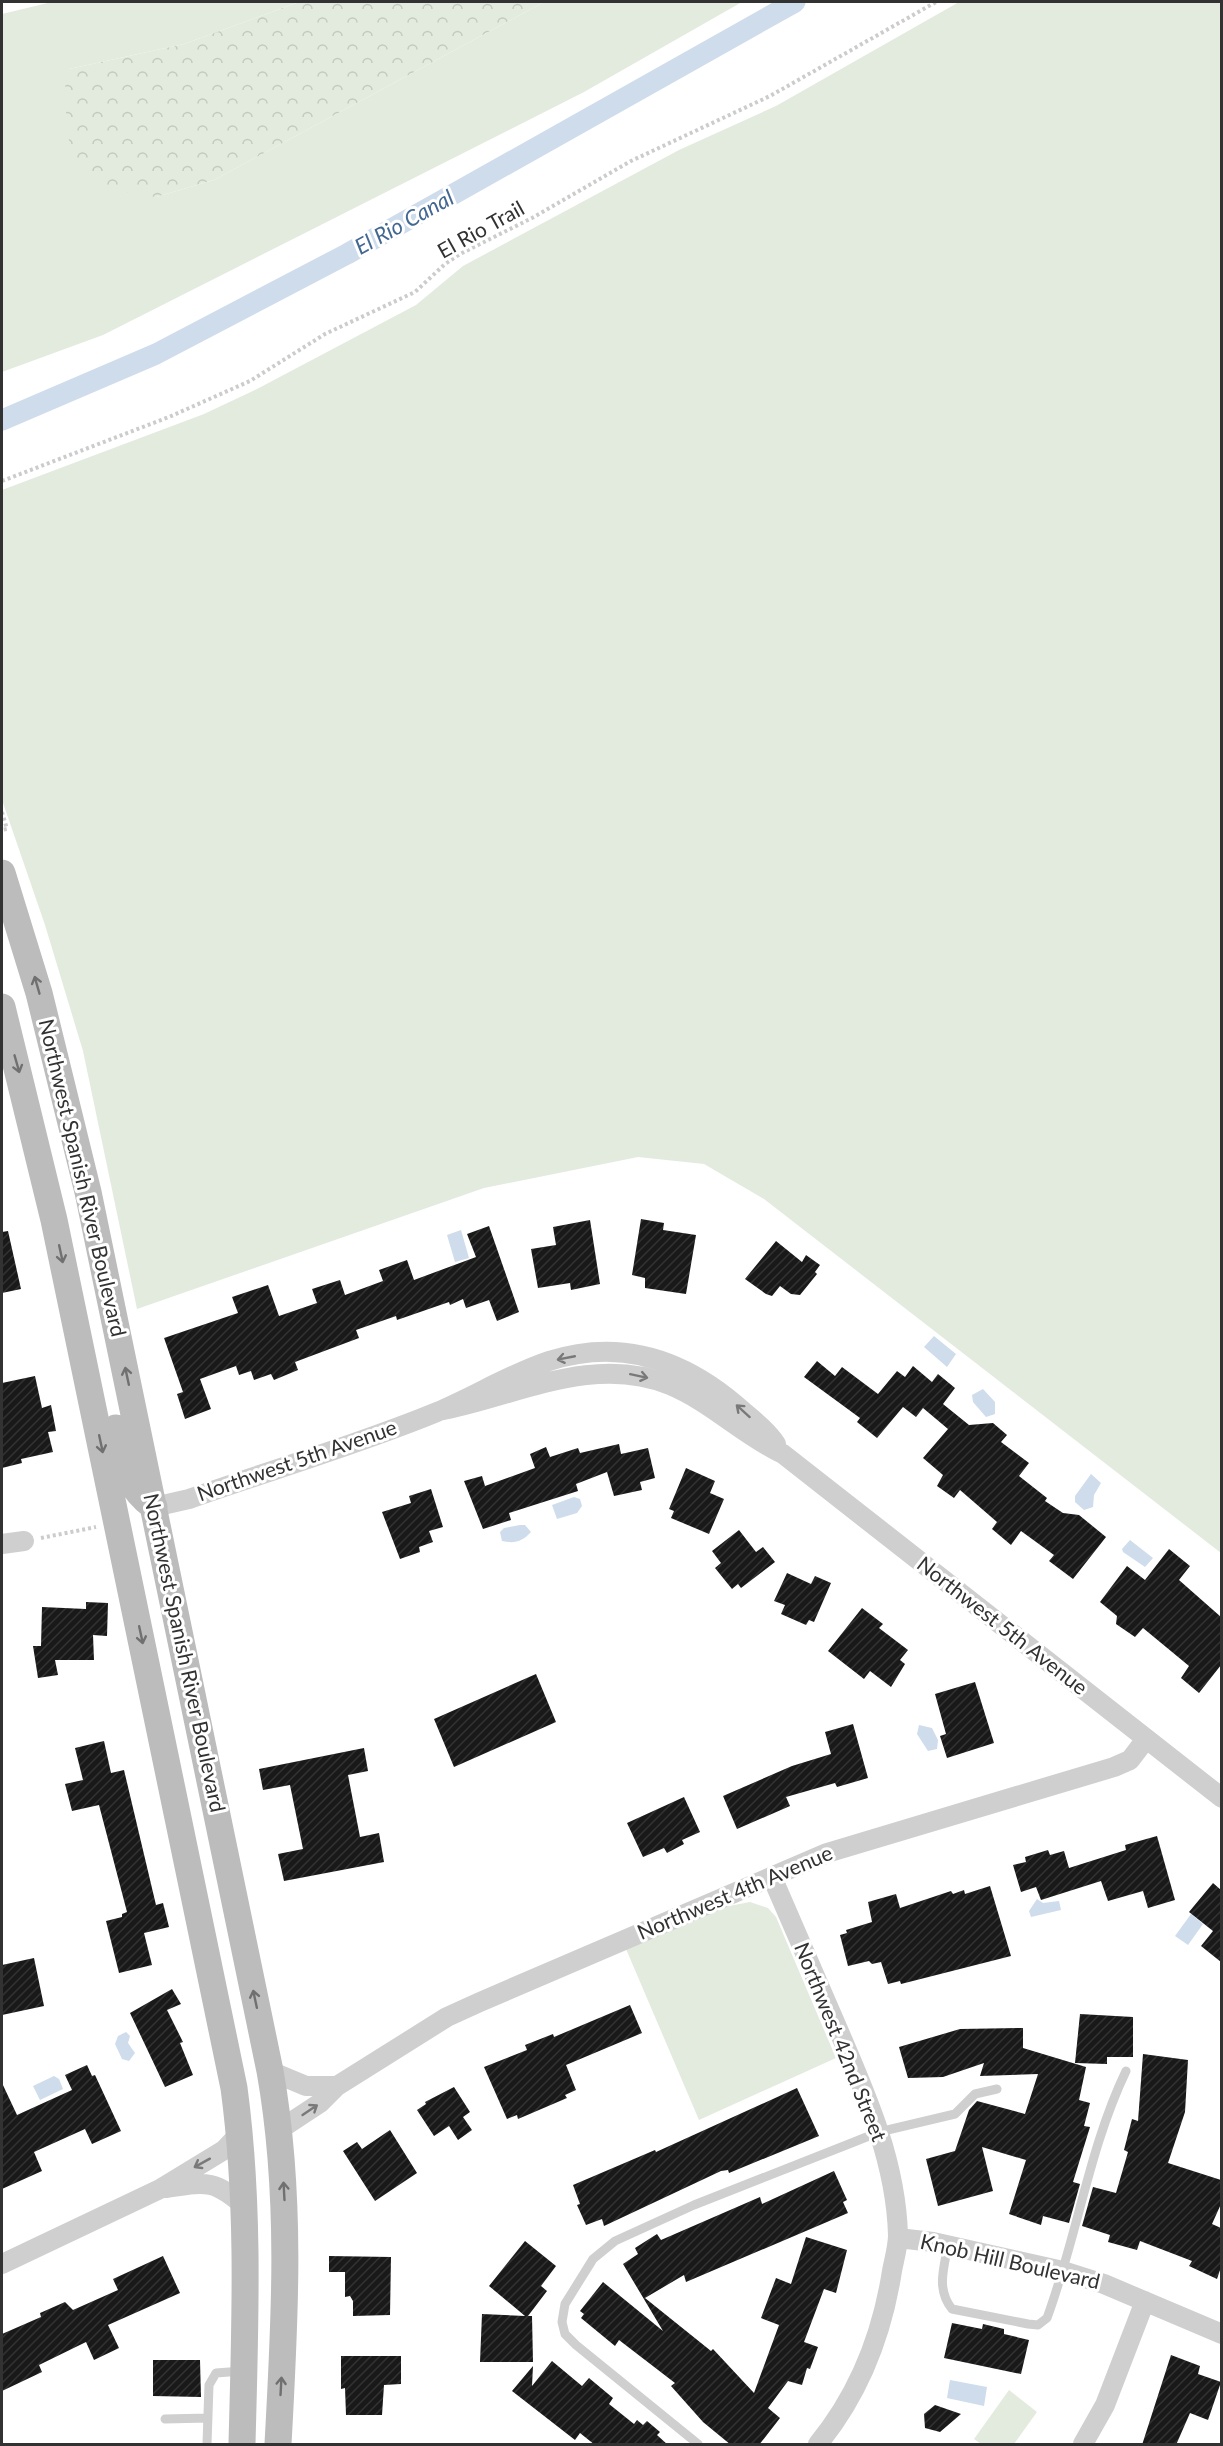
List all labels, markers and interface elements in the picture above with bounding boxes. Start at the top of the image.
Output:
water label: El Rio Canal [350,183,458,260]
street label: El Rio Trail [433,195,528,263]
one-way arrow [30,976,42,995]
street label: Northwest Spanish River Boulevard [35,1016,132,1339]
one-way arrow [12,1054,23,1073]
one-way arrow [56,1243,67,1263]
one-way arrow [556,1352,575,1364]
one-way arrow [121,1366,132,1386]
one-way arrow [629,1371,648,1382]
one-way arrow [736,1404,751,1418]
street label: Northwest 5th Avenue [193,1414,400,1506]
one-way arrow [96,1434,107,1454]
street label: Northwest Spanish River Boulevard [139,1491,232,1814]
street label: Northwest 5th Avenue [913,1550,1093,1699]
one-way arrow [136,1625,147,1645]
street label: Northwest 4th Avenue [633,1839,836,1944]
street label: Northwest 42nd Street [790,1938,893,2145]
one-way arrow [249,1990,260,2009]
one-way arrow [301,2103,318,2116]
one-way arrow [193,2158,211,2169]
one-way arrow [279,2182,290,2202]
street label: Knob Hill Boulevard [918,2228,1103,2293]
one-way arrow [275,2377,286,2397]

